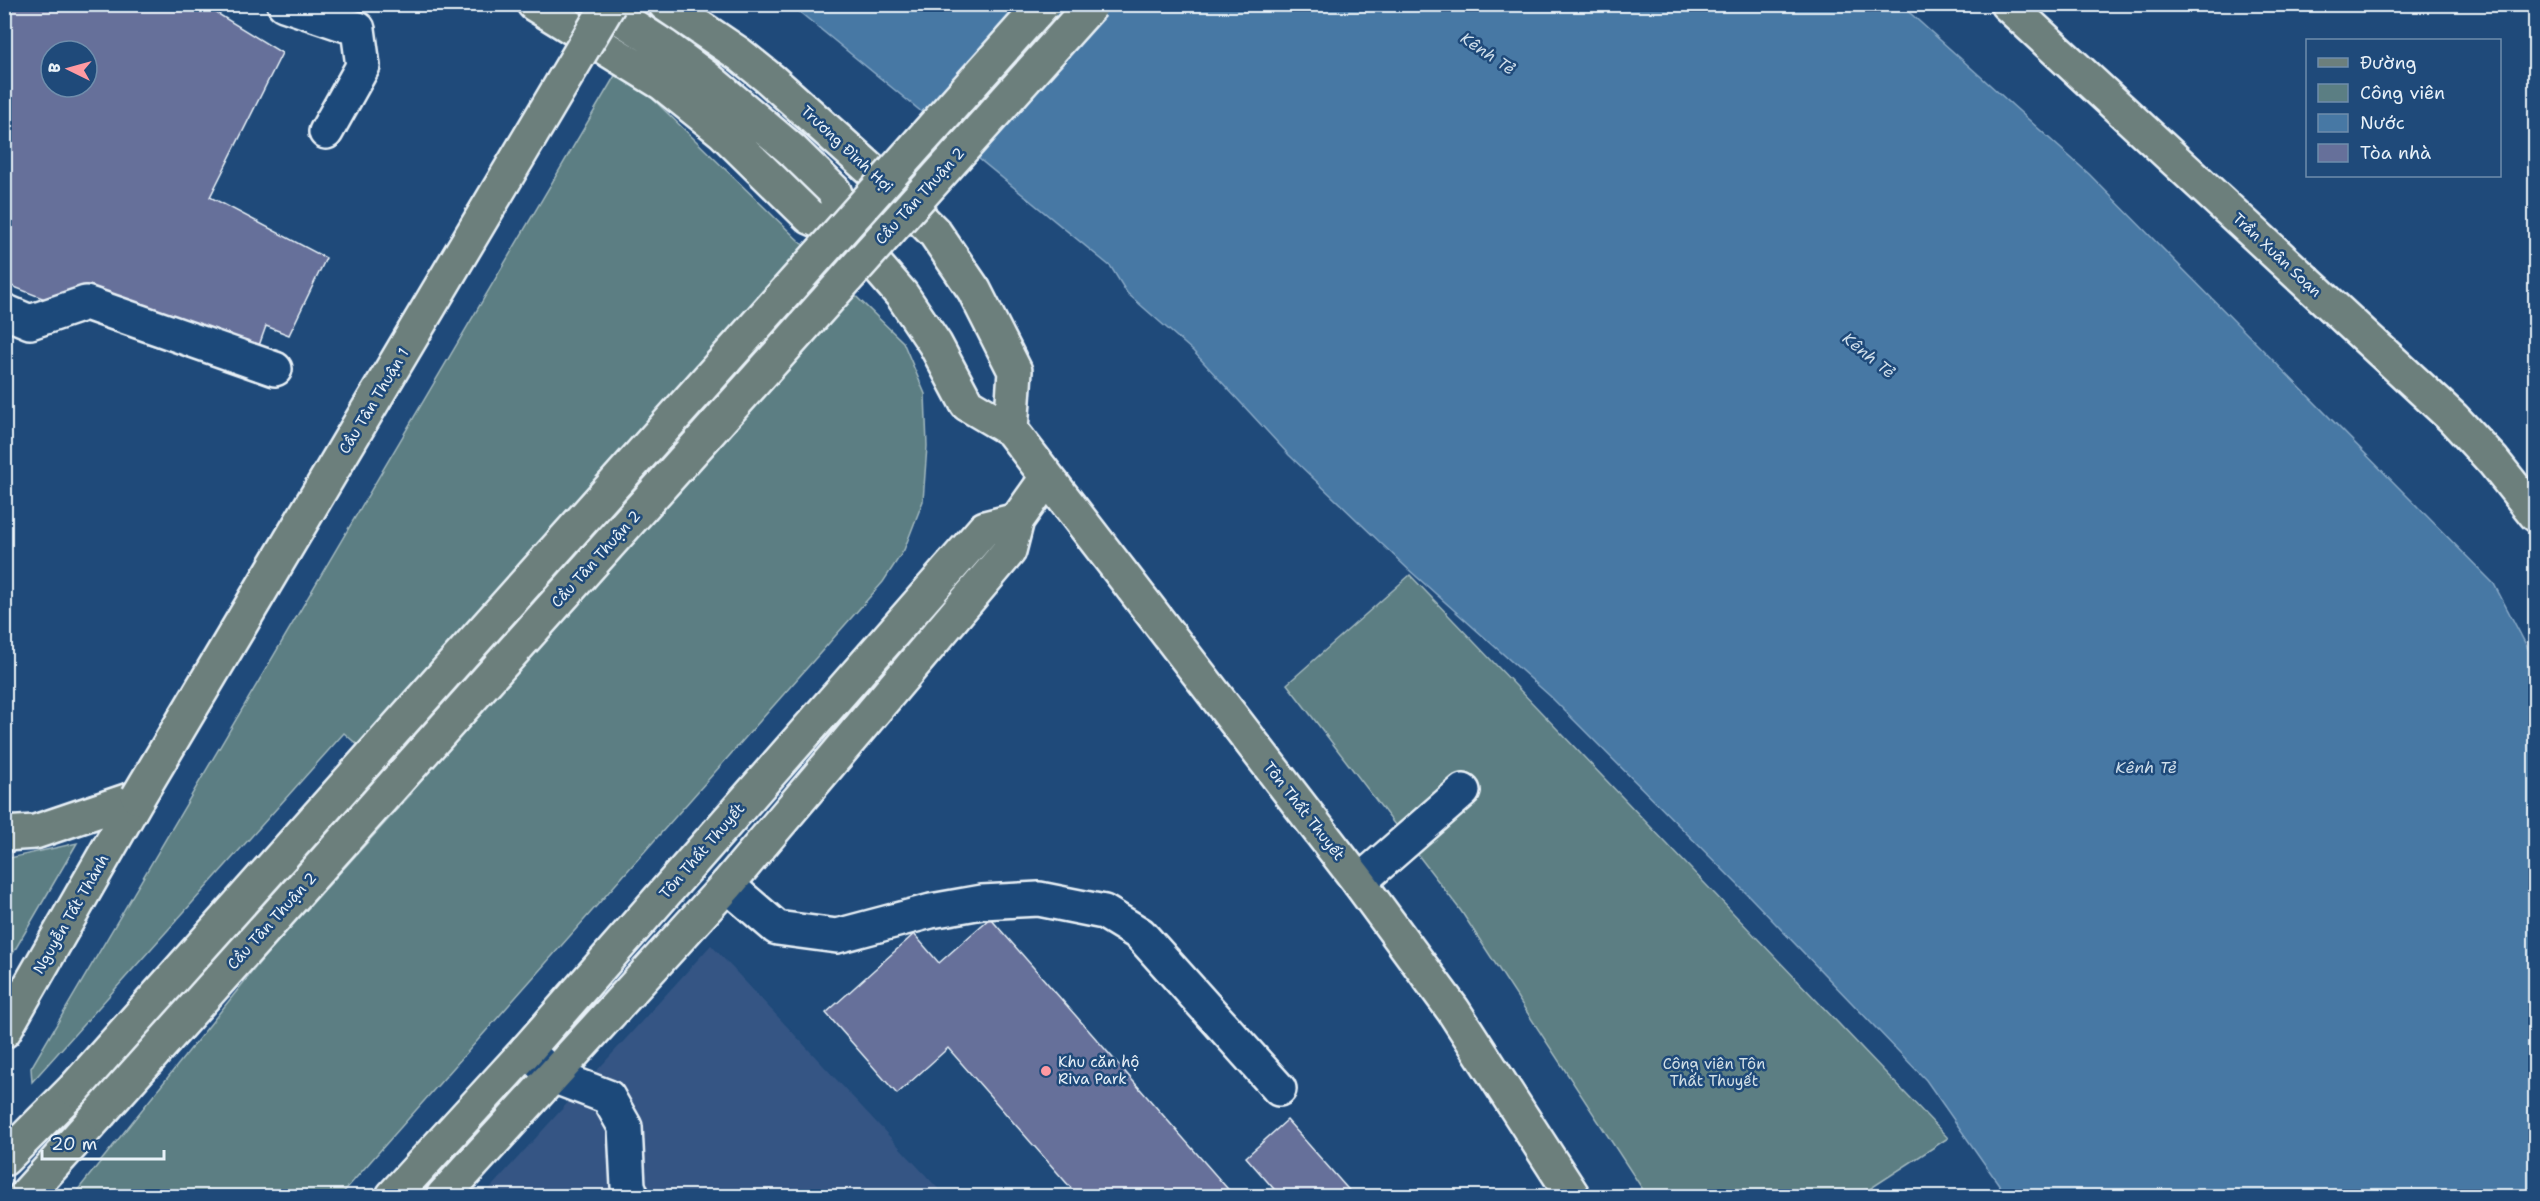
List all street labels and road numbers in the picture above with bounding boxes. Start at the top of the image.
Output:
street label: Trương Đình Hợi [797,101,897,197]
street label: Cầu Tân Thuận 2 [871,143,969,249]
street label: Trần Xuân Soạn [2228,209,2326,301]
street label: Cầu Tân Thuận 1 [334,344,414,458]
street label: Cầu Tân Thuận 2 [547,506,645,612]
street label: Tôn Thất Thuyết [1259,757,1349,865]
street label: Tôn Thất Thuyết [655,799,749,903]
street label: Nguyễn Tất Thành [29,851,113,977]
street label: Cầu Tân Thuận 2 [223,868,321,974]

